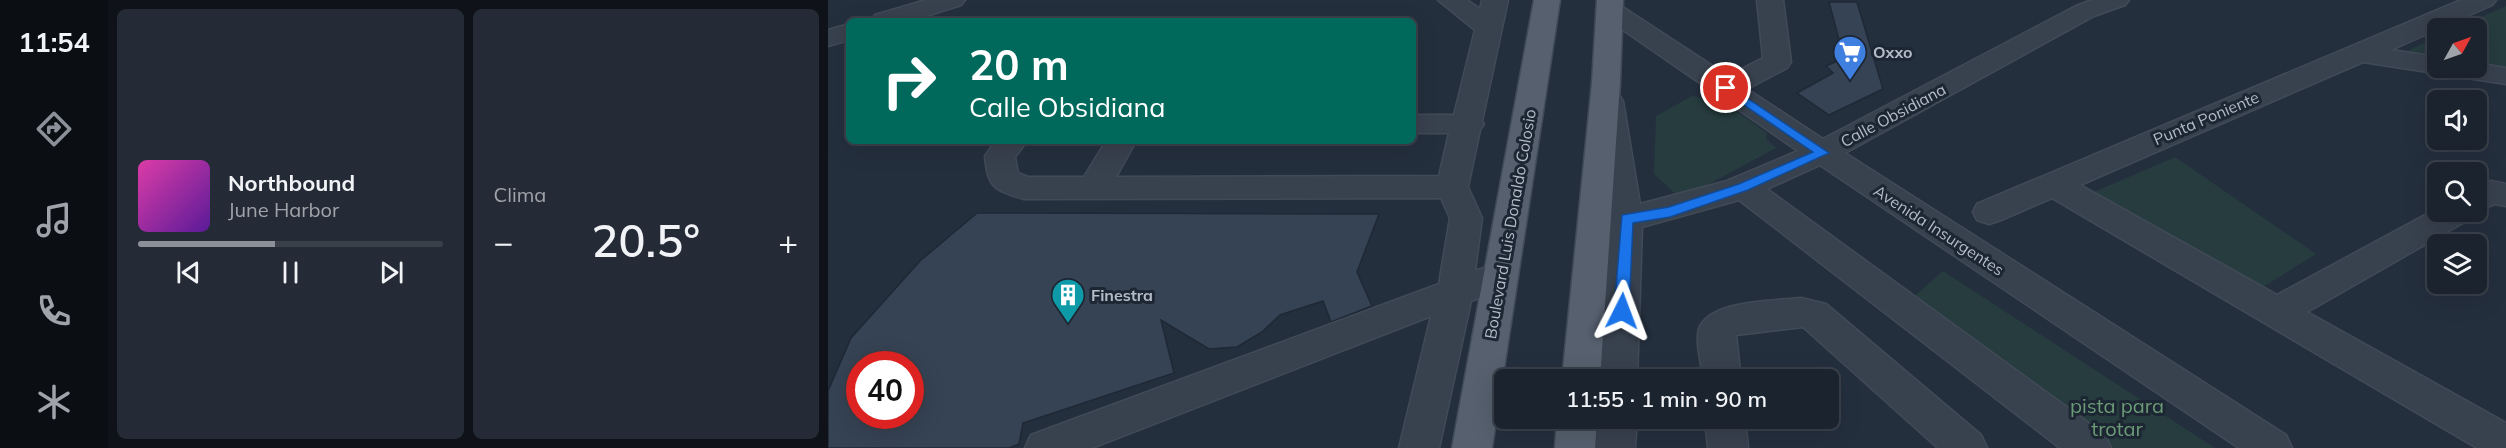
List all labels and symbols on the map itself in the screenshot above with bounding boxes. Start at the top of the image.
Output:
north arrow [2427,18,2487,78]
supermarket icon: Oxxo [1832,34,1868,81]
place label: Oxxo [1873,42,1912,62]
pin [1700,62,1751,113]
street label: Calle Obsidiana [1837,79,1949,151]
street label: Punta Poniente [2150,87,2262,149]
street label: Boulevard Luis Donaldo Colosio [1480,108,1540,340]
street label: Avenida Insurgentes [1870,180,2008,280]
building icon: Finestra [1050,277,1086,324]
position arrow [1590,279,1654,343]
place label: Finestra [1091,285,1153,305]
speed limit sign: 40 [846,351,924,429]
park label: pista para trotar [2070,393,2164,441]

